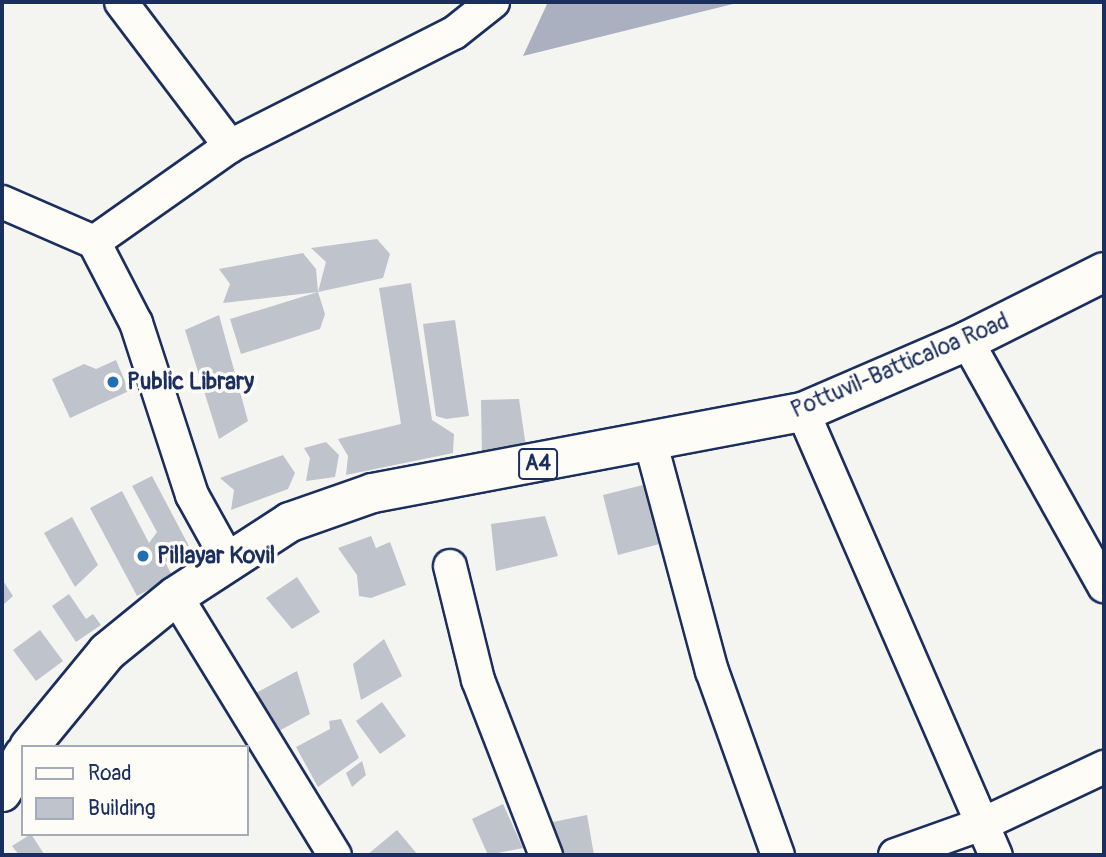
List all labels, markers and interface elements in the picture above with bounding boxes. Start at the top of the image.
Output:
street label: Pottuvil-Batticaloa Road [787,308,1013,424]
place label: Public Library [127,368,254,396]
marker: Public Library [105,374,121,390]
road number: A4 [517,447,559,482]
place label: Pillayar Kovil [157,542,275,570]
marker: Pillayar Kovil [135,548,151,564]
legend [21,745,248,836]
text: Road [88,760,132,787]
text: Building [88,795,155,822]

